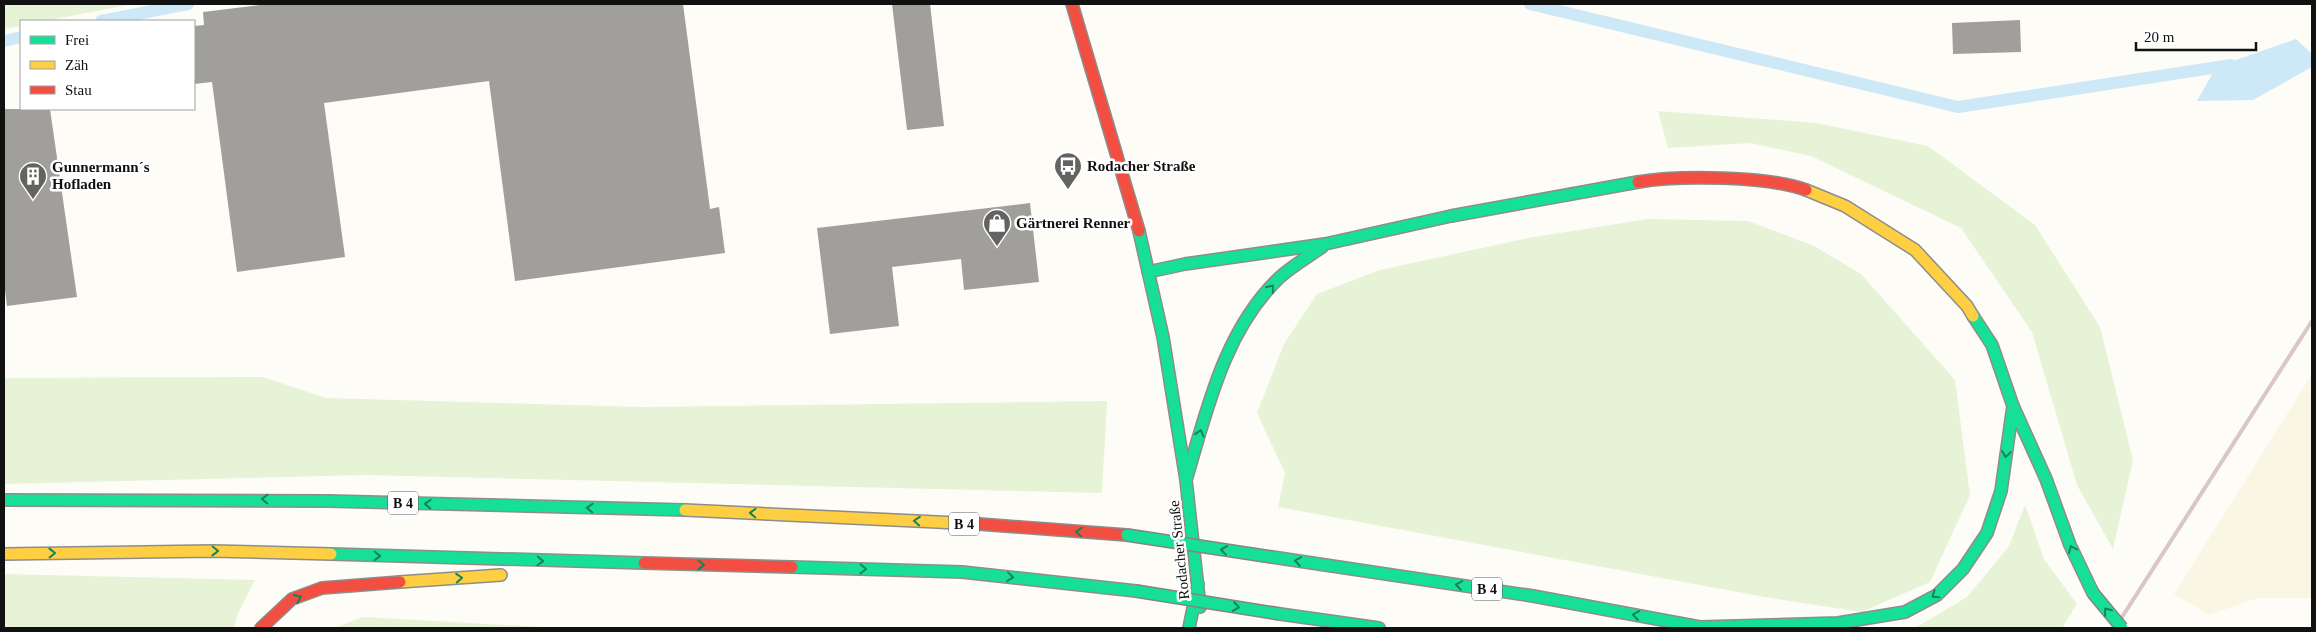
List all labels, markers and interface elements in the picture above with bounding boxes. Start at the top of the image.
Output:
legend [20,20,195,110]
scale bar [2136,20,2256,52]
text: 20 m [2144,29,2175,45]
text: Frei [65,32,89,48]
text: Zäh [65,57,89,73]
text: Stau [65,82,92,98]
bus stop icon: Rodacher Straße [1053,151,1083,190]
place label: Rodacher Straße [1087,158,1196,174]
place label: Gunnermann´s Hofladen [52,159,150,192]
building icon: Gunnermann´s Hofladen [18,161,48,200]
shop icon: Gärtnerei Renner [982,208,1012,247]
place label: Gärtnerei Renner [1016,215,1131,231]
one-way arrow [1265,285,1274,294]
one-way arrow [1195,429,1205,438]
one-way arrow [2001,451,2012,459]
road number: B 4 [388,492,418,514]
one-way arrow [261,494,269,505]
one-way arrow [423,498,431,509]
street label: Rodacher Straße [1166,499,1192,600]
one-way arrow [586,503,594,513]
one-way arrow [748,508,756,518]
road number: B 4 [949,512,979,536]
one-way arrow [912,515,920,526]
one-way arrow [1074,527,1082,538]
one-way arrow [1220,545,1228,555]
one-way arrow [2067,545,2078,554]
one-way arrow [211,546,219,557]
one-way arrow [49,548,57,559]
one-way arrow [374,551,382,561]
one-way arrow [536,555,544,566]
one-way arrow [1294,556,1302,566]
one-way arrow [697,560,705,570]
one-way arrow [860,564,867,574]
one-way arrow [1006,571,1014,582]
one-way arrow [455,573,463,584]
road number: B 4 [1472,578,1502,600]
one-way arrow [1454,580,1462,591]
one-way arrow [1931,589,1941,598]
one-way arrow [293,593,302,604]
one-way arrow [1232,601,1240,611]
one-way arrow [2104,607,2113,616]
one-way arrow [1632,611,1640,621]

